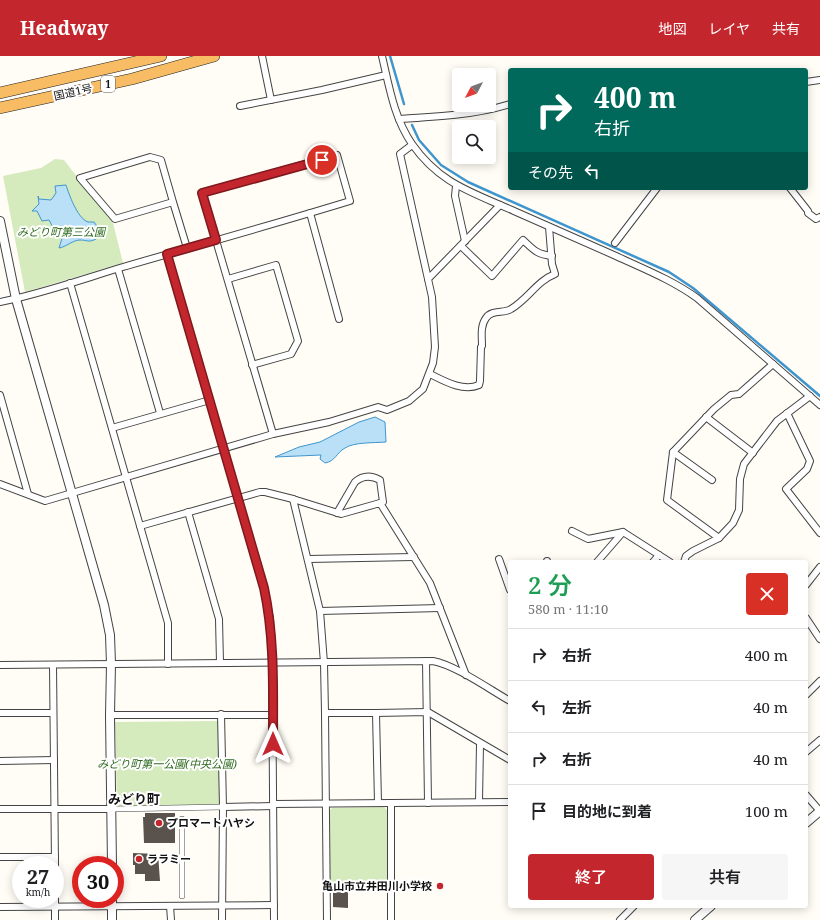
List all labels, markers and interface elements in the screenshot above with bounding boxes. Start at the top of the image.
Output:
text: Headway [20,15,108,41]
text: 地図 [658,19,686,38]
text: レイヤ [708,19,750,38]
text: 共有 [772,19,800,38]
north arrow [452,68,496,112]
map controls [452,68,496,164]
road number: 1 [101,76,115,92]
text: 400 m [594,78,676,116]
street label: 国道1号 [52,80,94,103]
icon: right [528,84,580,136]
text: 右折 [594,116,630,140]
button: search [452,120,496,164]
pin [305,143,339,177]
icon: arrive [311,149,333,171]
icon: left [581,160,603,182]
text: その先 [528,162,573,182]
park label: みどり町第三公園 [17,224,107,239]
text: 2 分 [528,568,572,601]
button: close [746,573,788,615]
text: 580 m · 11:10 [528,600,608,618]
icon: right [528,644,550,666]
text: 右折 [562,645,592,665]
text: 400 m [745,645,788,665]
icon: left [528,696,550,718]
text: 左折 [562,697,592,717]
text: 40 m [753,697,788,717]
position arrow [252,723,294,765]
icon: right [528,748,550,770]
text: 右折 [562,749,592,769]
text: 40 m [753,749,788,769]
park label: みどり町第一公園(中央公園) [97,756,237,771]
district label: みどり町 [108,790,160,808]
icon: arrive [528,800,550,822]
text: 目的地に到着 [562,801,652,821]
text: 100 m [745,801,788,821]
place label: プロマートハヤシ [167,815,255,830]
marker: プロマートハヤシ [154,818,164,828]
place label: ララミー [147,851,191,866]
marker: ララミー [134,854,144,864]
button: 終了 [528,854,654,900]
button: 共有 [662,854,788,900]
speed limit sign: 30 [72,856,124,908]
text: 27 [27,863,49,890]
place label: 亀山市立井田川小学校 [322,878,432,893]
marker: 亀山市立井田川小学校 [435,881,445,891]
text: km/h [26,885,50,899]

